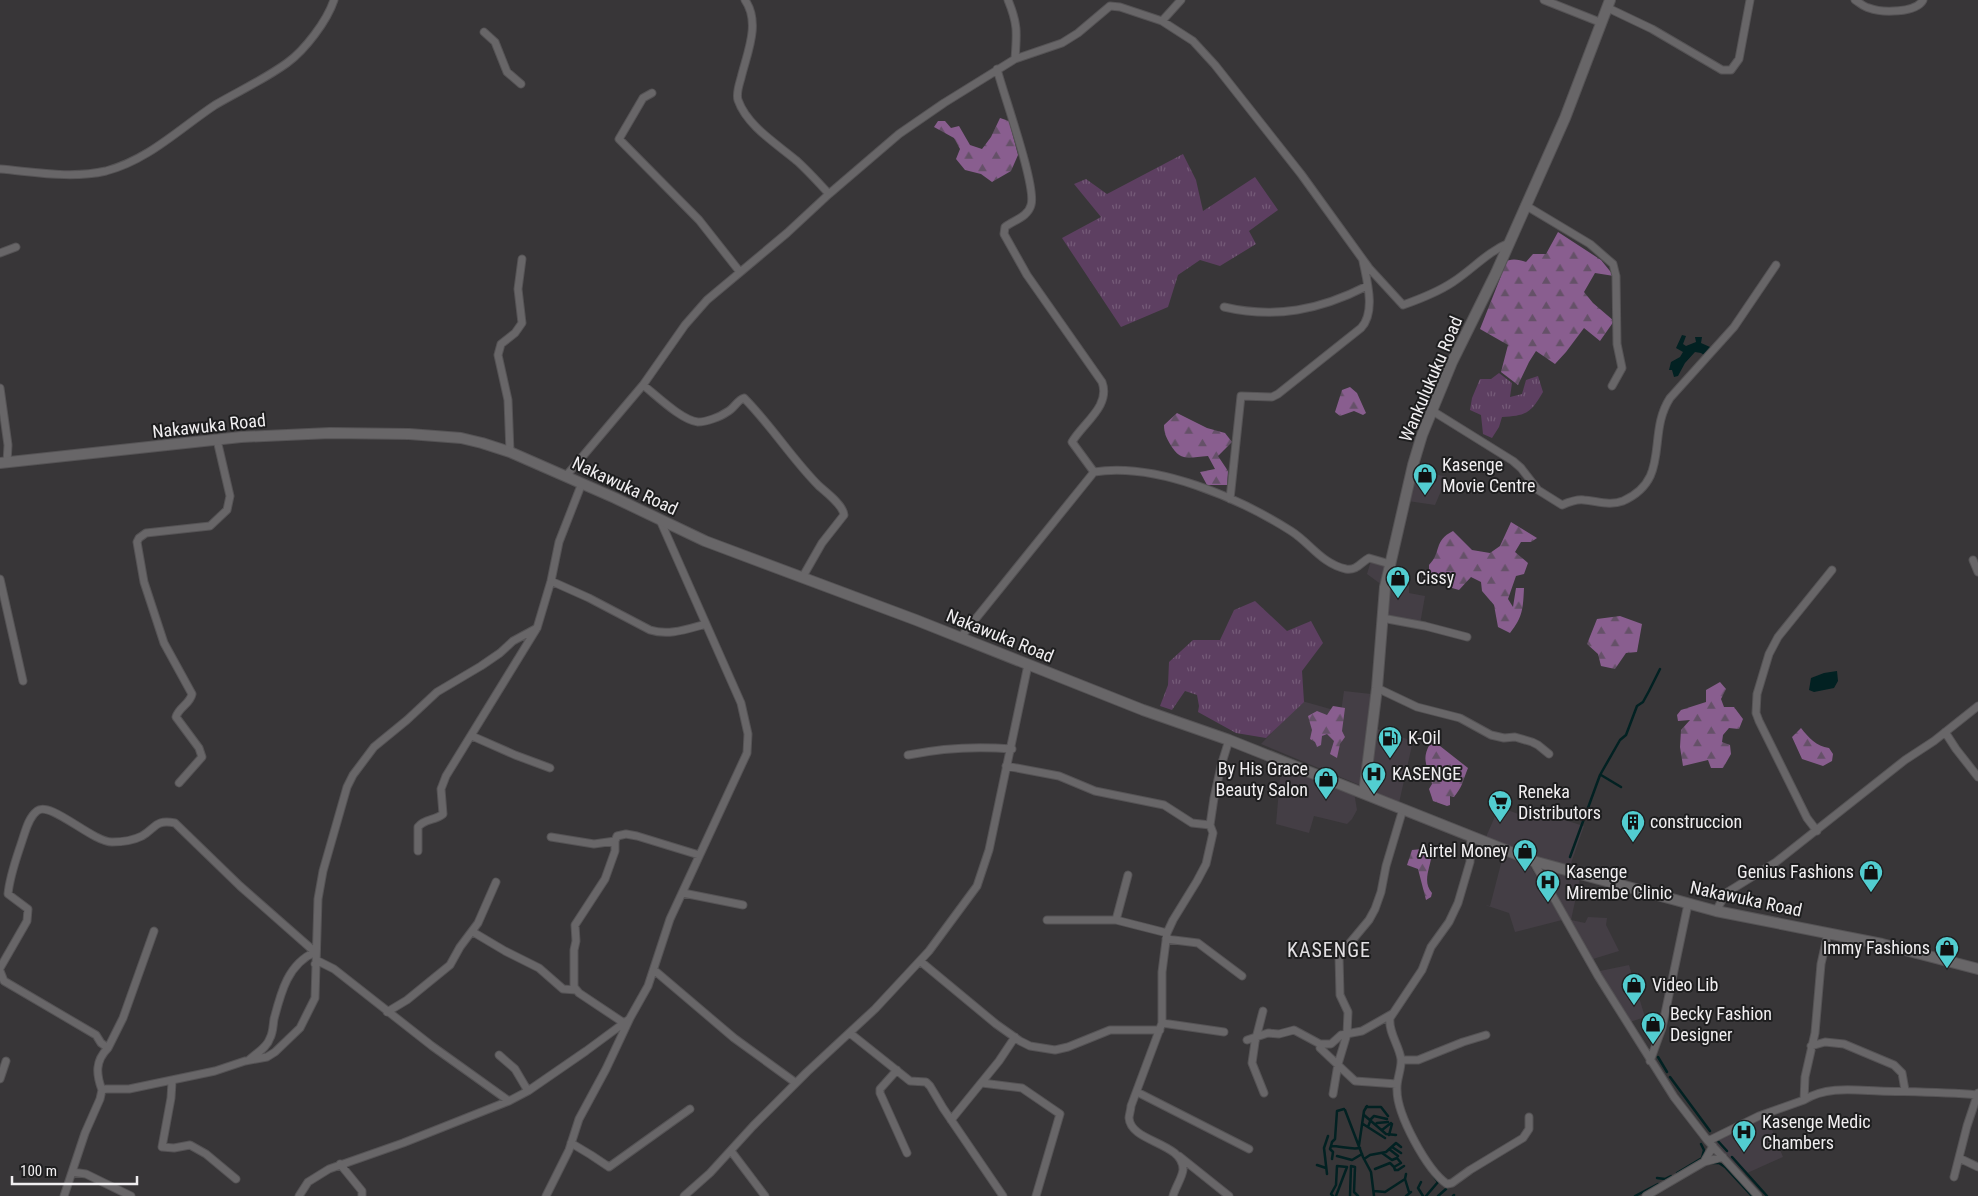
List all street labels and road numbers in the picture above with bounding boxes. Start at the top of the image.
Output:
street label: Wankulukuku Road [1395,313,1466,445]
street label: Nakawuka Road [151,409,267,442]
street label: Nakawuka Road [569,452,681,519]
street label: Nakawuka Road [943,604,1057,667]
street label: Nakawuka Road [1688,876,1804,921]

